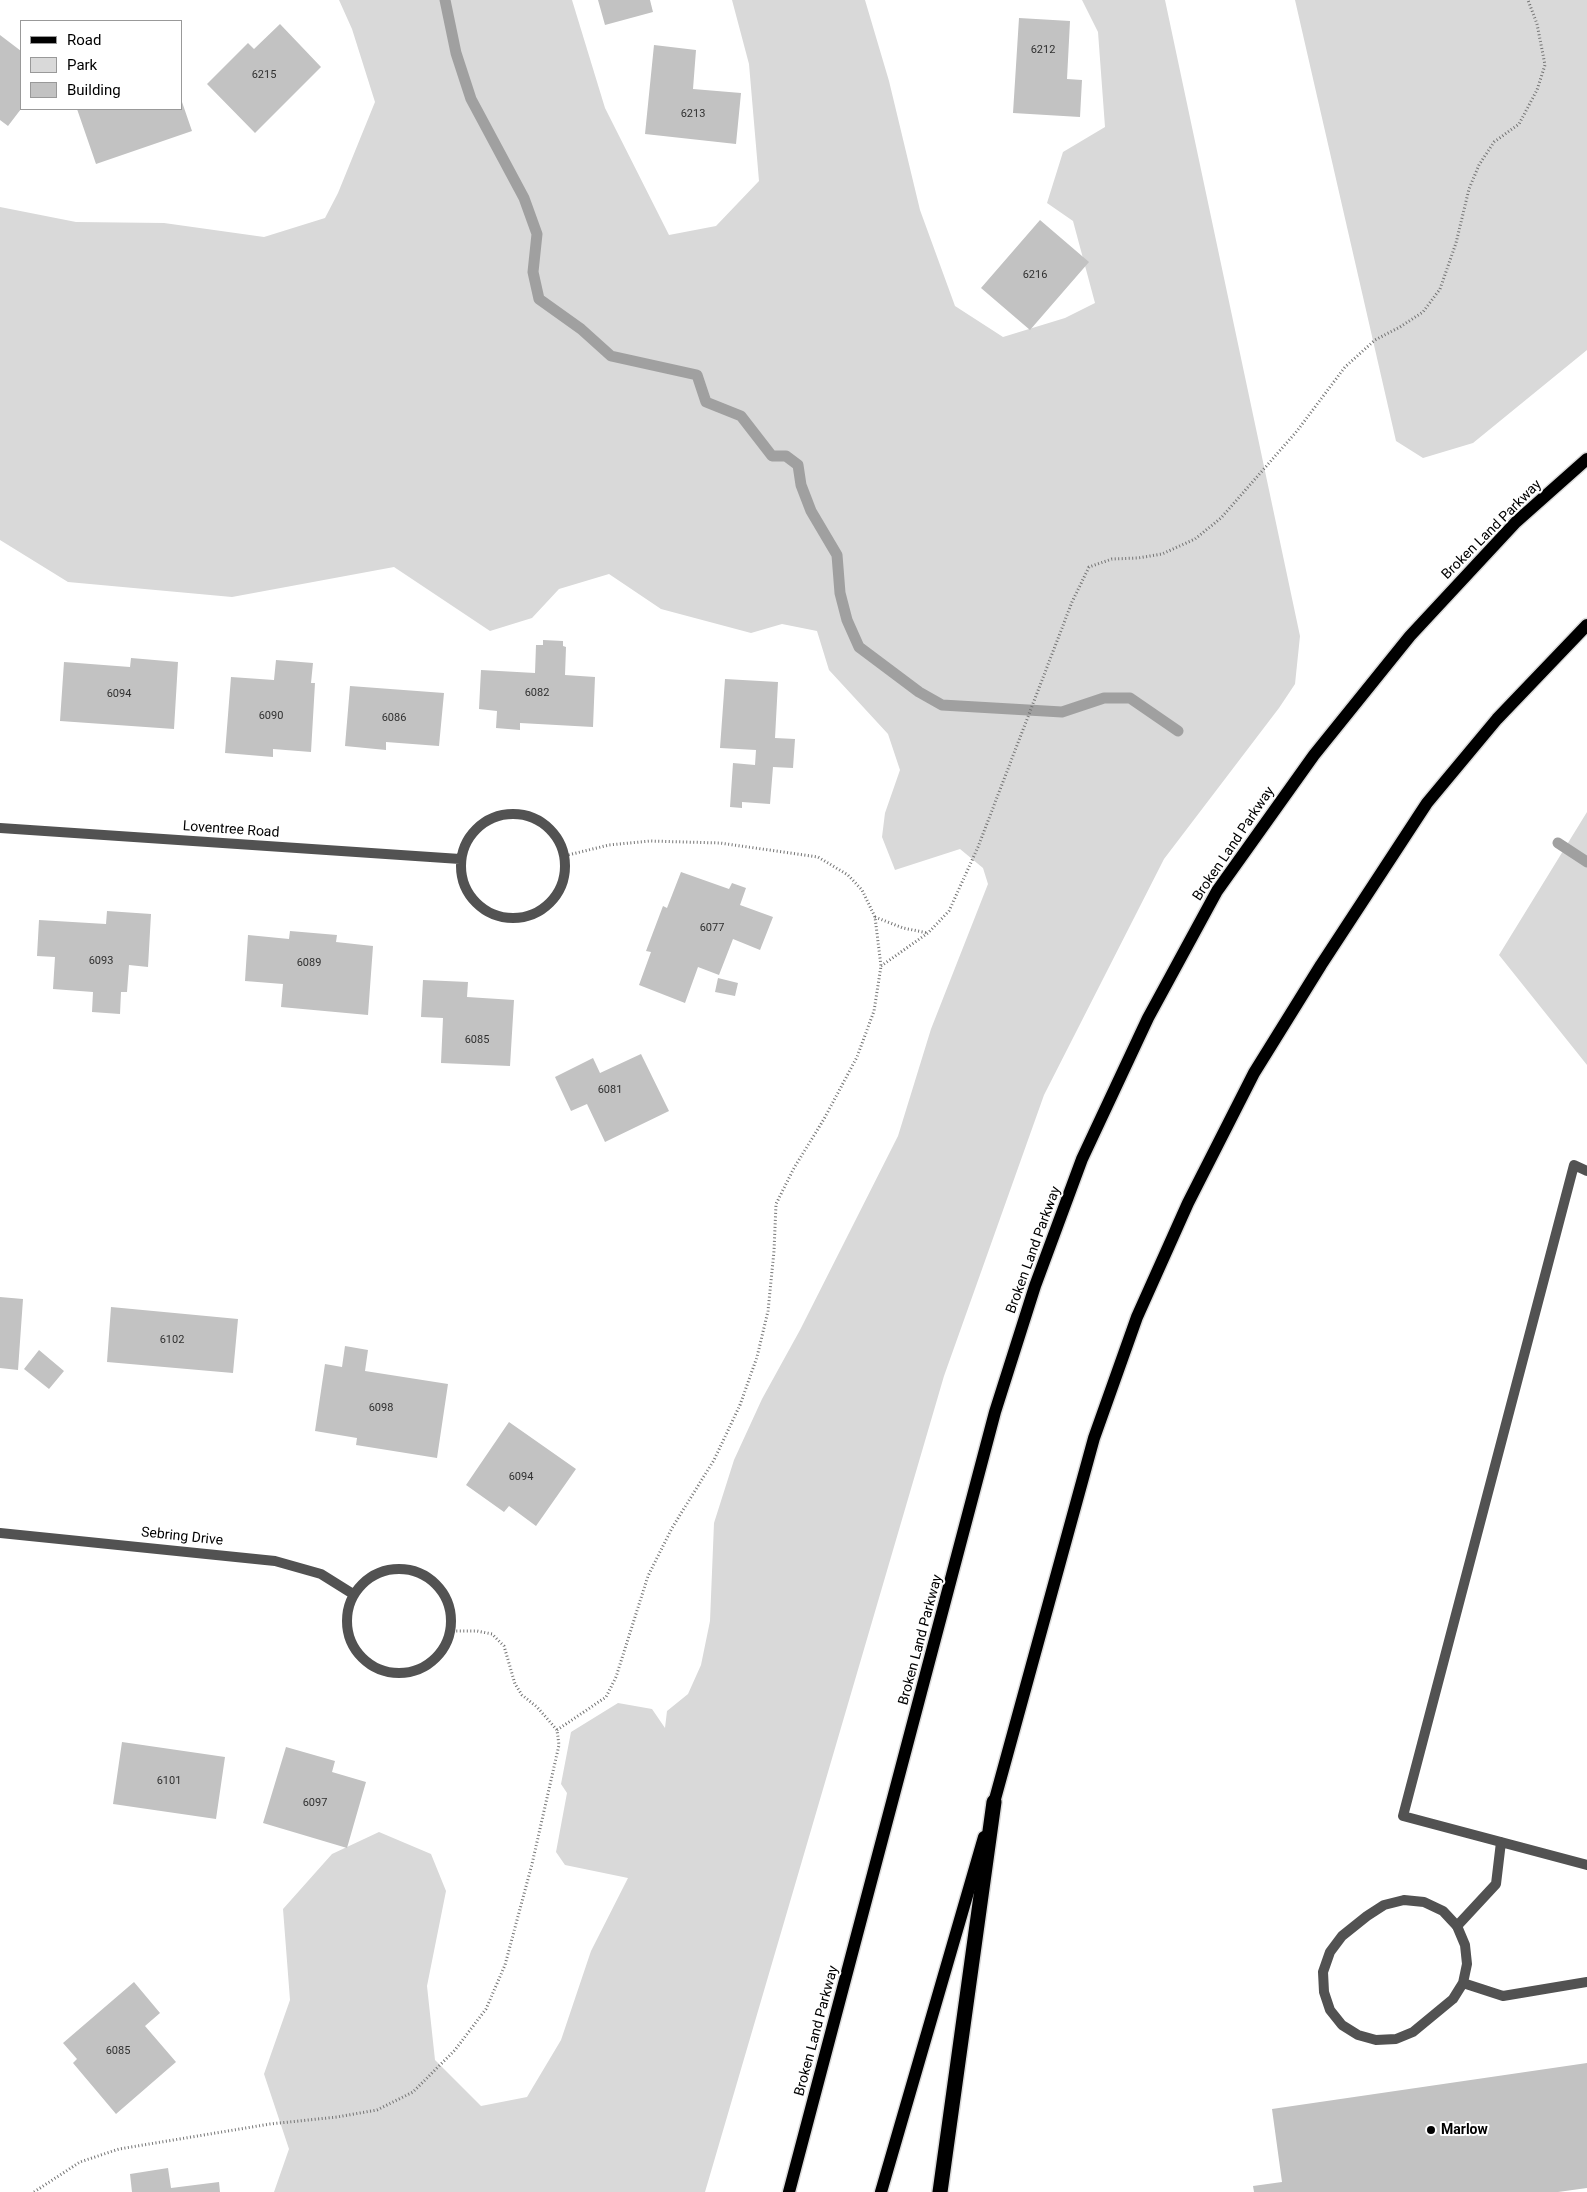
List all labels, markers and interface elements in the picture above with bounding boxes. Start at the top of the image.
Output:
legend [20,20,182,110]
text: Road [67,31,101,49]
house number: 6212 [1031,43,1055,57]
text: Park [67,56,97,74]
house number: 6215 [252,68,276,82]
text: Building [67,81,121,99]
house number: 6213 [681,107,705,121]
house number: 6216 [1023,268,1047,282]
street label: Broken Land Parkway [1439,477,1545,583]
house number: 6082 [525,686,549,700]
house number: 6094 [107,687,131,701]
house number: 6090 [259,709,283,723]
house number: 6086 [382,711,406,725]
street label: Broken Land Parkway [1190,784,1278,904]
street label: Loventree Road [182,818,280,842]
house number: 6077 [700,921,724,935]
house number: 6093 [89,954,113,968]
house number: 6089 [297,956,321,970]
house number: 6085 [465,1033,489,1047]
house number: 6081 [598,1083,622,1097]
street label: Broken Land Parkway [1003,1184,1065,1316]
house number: 6102 [160,1333,184,1347]
house number: 6098 [369,1401,393,1415]
house number: 6094 [509,1470,533,1484]
street label: Sebring Drive [140,1524,224,1550]
street label: Broken Land Parkway [896,1573,946,1707]
house number: 6101 [157,1774,181,1788]
house number: 6097 [303,1796,327,1810]
street label: Broken Land Parkway [792,1964,842,2098]
house number: 6085 [106,2044,130,2058]
place label: Marlow [1441,2122,1488,2138]
marker: Marlow [1425,2124,1437,2136]

